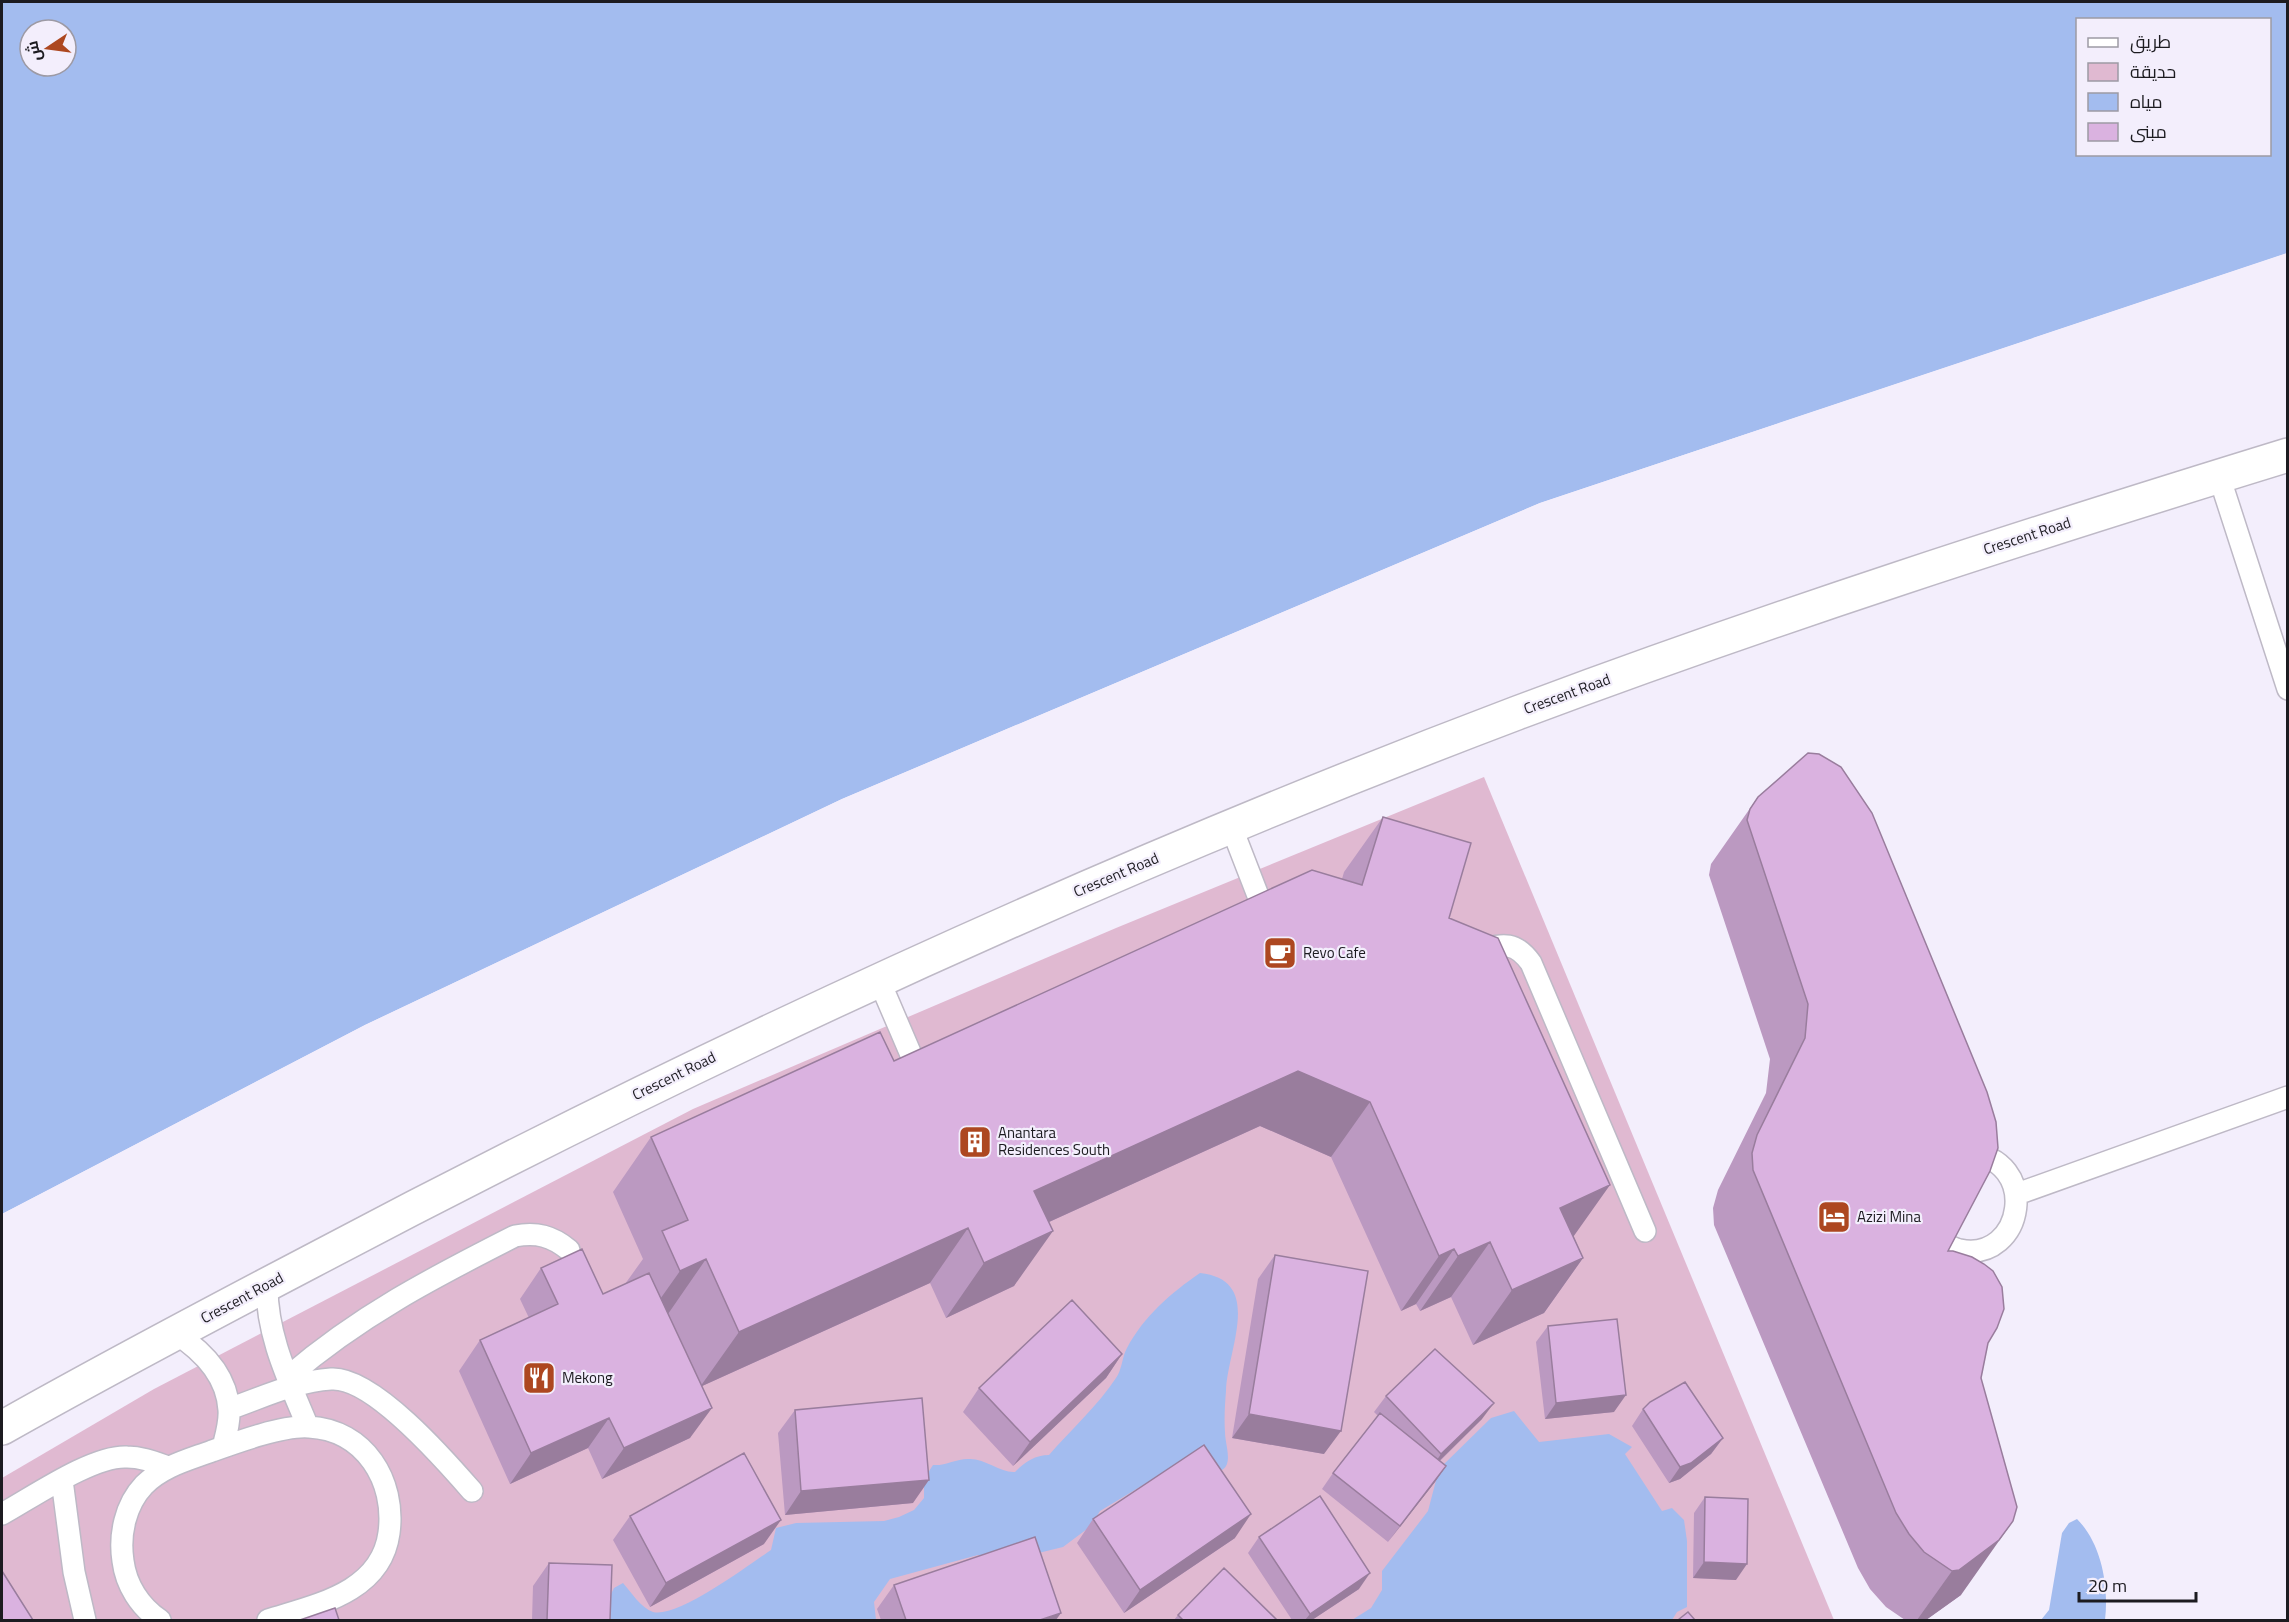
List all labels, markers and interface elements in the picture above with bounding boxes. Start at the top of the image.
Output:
north arrow [18,18,78,78]
legend [2076,18,2271,156]
text: طريق [2130,28,2171,55]
text: ش [19,39,47,64]
text: حديقة [2130,58,2176,85]
text: مياه [2130,88,2163,115]
text: مبنى [2130,118,2167,145]
street label: Crescent Road [1980,511,2074,560]
street label: Crescent Road [1520,667,1613,720]
street label: Crescent Road [1070,846,1162,903]
cafe icon: Revo Cafe [1262,935,1298,971]
place label: Revo Cafe [1303,941,1366,964]
street label: Crescent Road [628,1045,720,1106]
place label: Anantara Residences South [998,1121,1110,1161]
building icon: Anantara Residences South [957,1124,993,1160]
hotel icon: Azizi Mina [1816,1199,1852,1235]
place label: Azizi Mina [1857,1205,1921,1228]
street label: Crescent Road [196,1266,287,1329]
restaurant icon: Mekong [521,1360,557,1396]
place label: Mekong [562,1366,613,1389]
scale bar [2079,1565,2196,1603]
text: 20 m [2088,1572,2127,1599]

